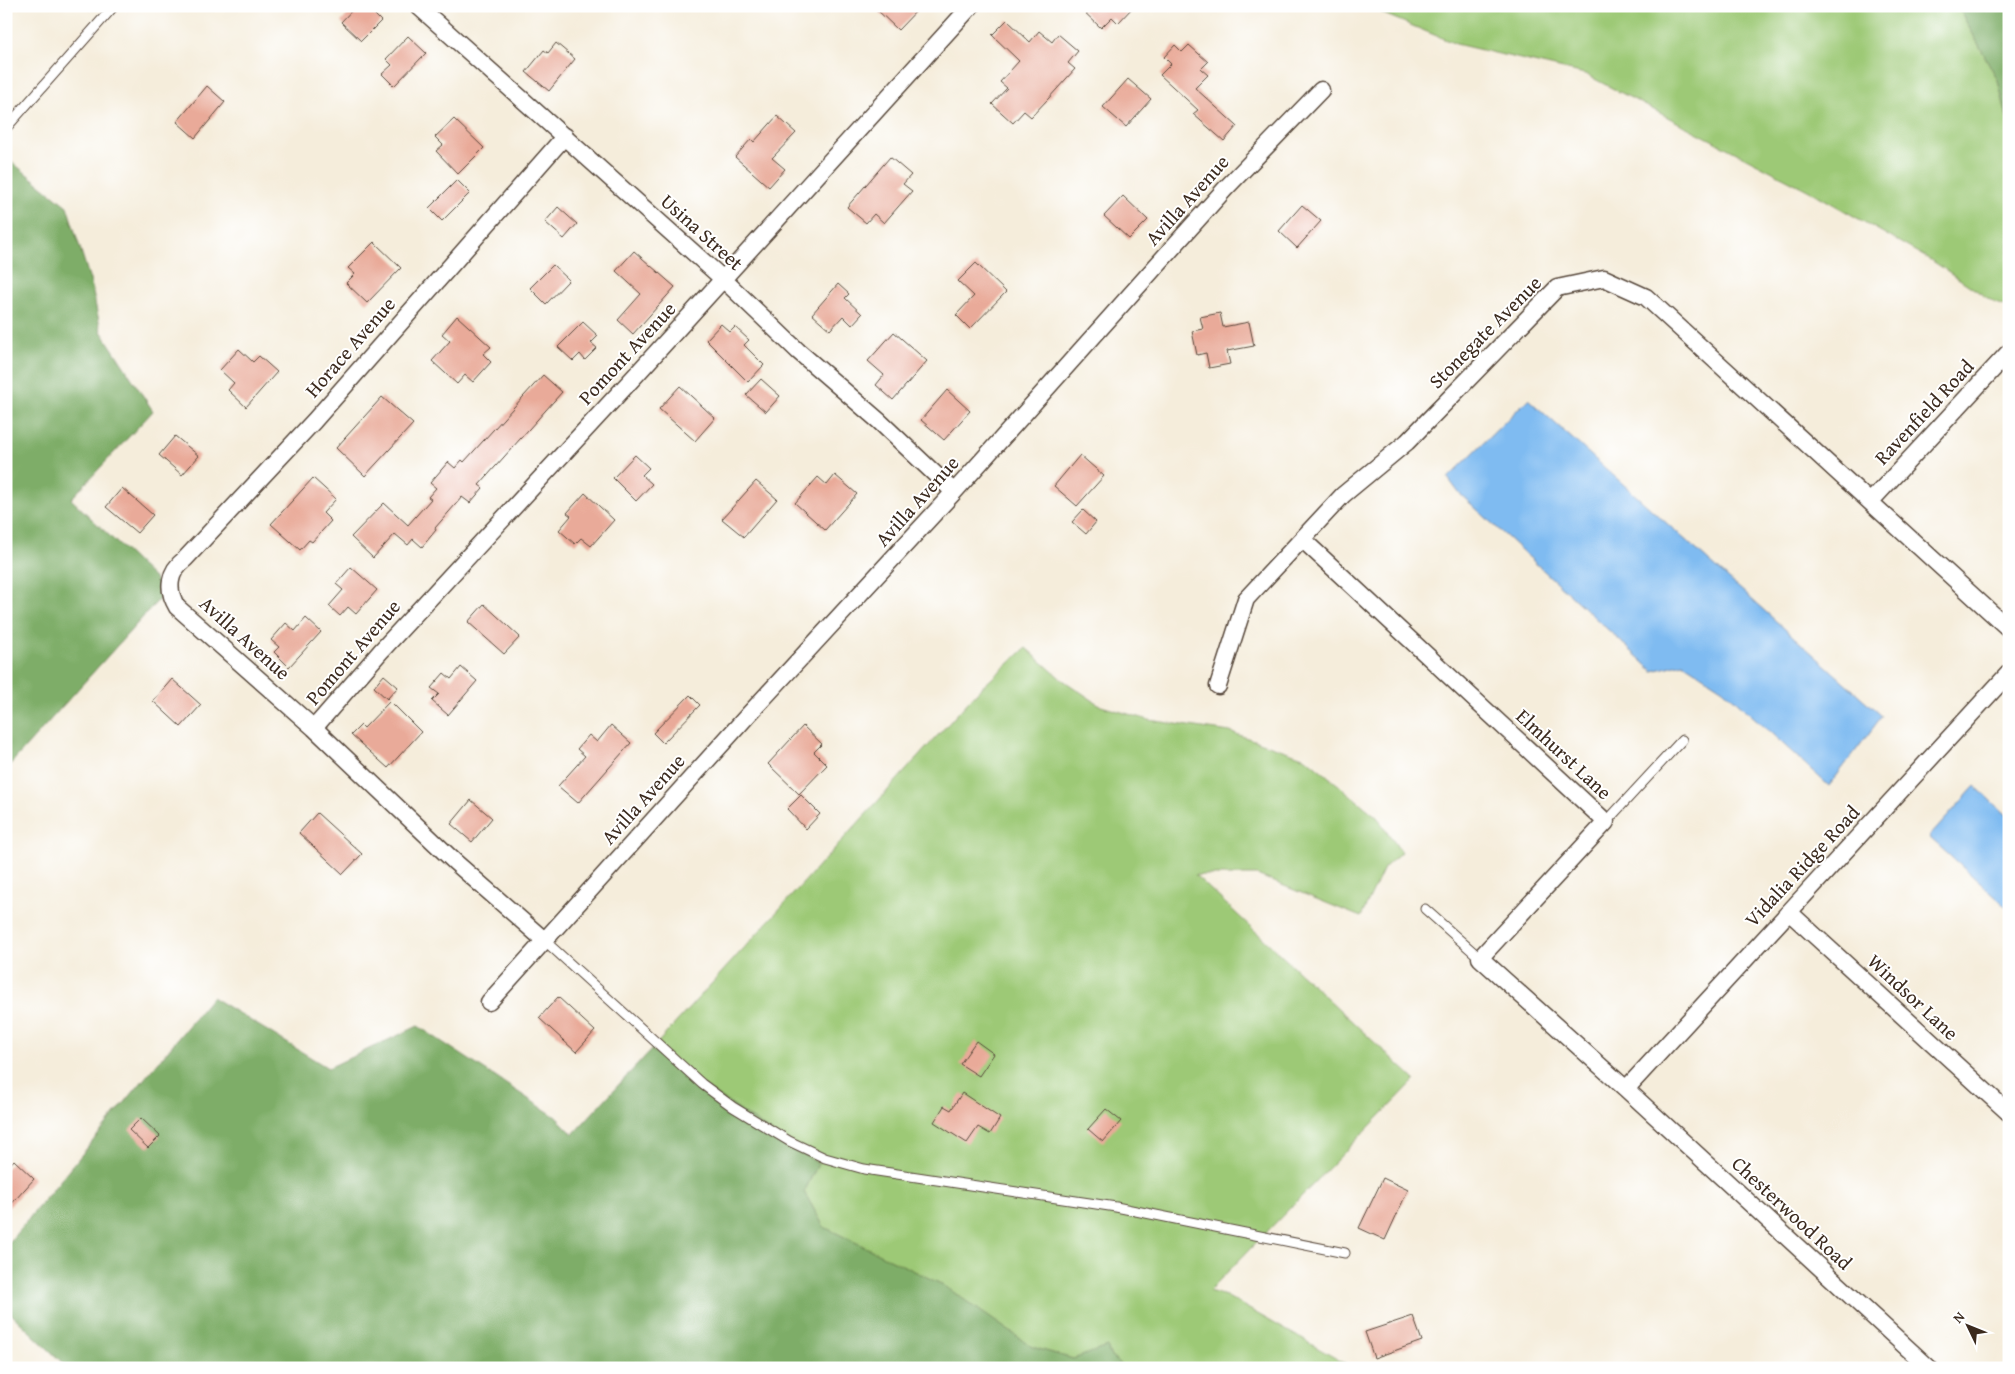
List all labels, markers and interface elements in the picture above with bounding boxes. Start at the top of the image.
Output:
street label: Avilla Avenue [1138,148,1235,251]
street label: Usina Street [655,187,750,277]
street label: Stonegate Avenue [1422,269,1548,395]
street label: Horace Avenue [298,290,402,403]
street label: Pomont Avenue [571,295,682,411]
street label: Ravenfield Road [1867,352,1980,471]
street label: Avilla Avenue [868,449,965,552]
street label: Avilla Avenue [194,589,297,686]
street label: Pomont Avenue [298,592,407,711]
street label: Elmhurst Lane [1510,702,1619,806]
street label: Avilla Avenue [594,747,691,850]
street label: Vidalia Ridge Road [1737,798,1866,933]
street label: Windsor Lane [1861,947,1965,1047]
street label: Chesterwood Road [1726,1149,1859,1276]
north arrow [1942,1302,1992,1352]
text: N [1948,1306,1969,1327]

